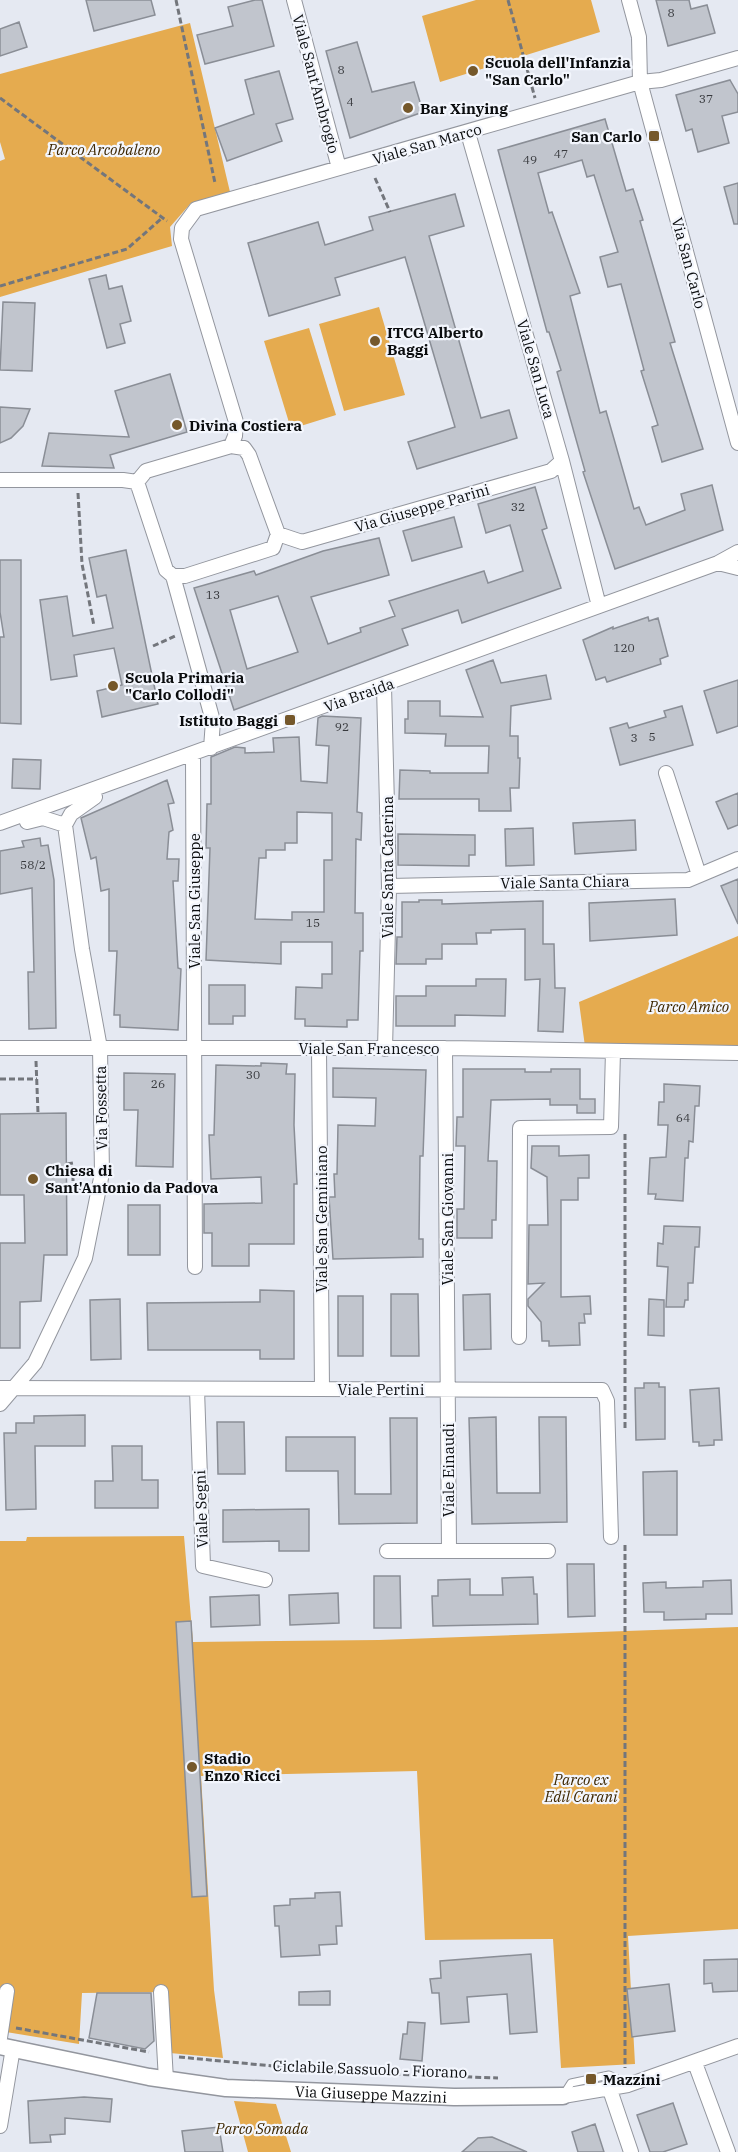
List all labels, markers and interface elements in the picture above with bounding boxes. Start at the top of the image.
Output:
house number: 8 [667,5,675,20]
street label: Viale Sant'Ambrogio [288,12,344,156]
place label: Scuola dell'Infanzia "San Carlo" [485,53,631,89]
house number: 8 [337,62,345,77]
marker: Scuola dell'Infanzia "San Carlo" [466,64,480,78]
house number: 37 [699,91,713,106]
house number: 4 [346,94,354,109]
place label: Bar Xinying [420,99,508,118]
marker: Bar Xinying [401,101,415,115]
street label: Viale San Marco [370,119,484,169]
place label: San Carlo [571,127,642,146]
marker: San Carlo [647,129,661,143]
park label: Parco Arcobaleno [47,140,160,159]
house number: 47 [554,146,568,161]
house number: 49 [523,152,537,167]
street label: Via San Carlo [668,215,710,311]
street label: Viale San Luca [513,317,559,421]
place label: ITCG Alberto Baggi [387,323,483,359]
marker: ITCG Alberto Baggi [368,334,382,348]
place label: Divina Costiera [189,416,303,435]
marker: Divina Costiera [170,418,184,432]
street label: Via Giuseppe Parini [352,480,492,536]
house number: 32 [511,499,525,514]
house number: 13 [206,587,220,602]
house number: 120 [613,640,635,655]
place label: Scuola Primaria "Carlo Collodi" [125,668,245,704]
street label: Via Braida [321,674,397,716]
marker: Scuola Primaria "Carlo Collodi" [106,679,120,693]
place label: Istituto Baggi [179,711,278,730]
marker: Istituto Baggi [283,713,297,727]
house number: 92 [335,719,349,734]
house number: 5 [648,729,656,744]
house number: 3 [630,730,638,745]
street label: Viale Santa Caterina [378,796,397,938]
street label: Viale San Giuseppe [185,833,204,969]
house number: 58/2 [20,857,46,872]
street label: Viale Santa Chiara [500,871,630,893]
house number: 15 [306,915,320,930]
park label: Parco Amico [648,997,729,1016]
street label: Viale San Francesco [298,1039,440,1058]
street label: Via Fossetta [91,1066,111,1150]
house number: 30 [246,1067,260,1082]
house number: 26 [151,1076,165,1091]
house number: 64 [676,1110,690,1125]
street label: Viale San Geminiano [312,1145,331,1293]
street label: Viale San Giovanni [438,1153,457,1285]
place label: Chiesa di Sant'Antonio da Padova [45,1161,219,1197]
marker: Chiesa di Sant'Antonio da Padova [26,1172,40,1186]
street label: Viale Pertini [338,1380,425,1399]
street label: Viale Einaudi [439,1423,458,1517]
street label: Viale Segni [190,1469,212,1548]
place label: Stadio Enzo Ricci [204,1749,281,1785]
marker: Stadio Enzo Ricci [185,1760,199,1774]
park label: Parco ex Edil Carani [544,1770,618,1806]
street label: Ciclabile Sassuolo - Fiorano [272,2056,468,2082]
place label: Mazzini [603,2070,660,2089]
marker: Mazzini [584,2072,598,2086]
street label: Via Giuseppe Mazzini [295,2081,448,2106]
park label: Parco Somada [215,2119,309,2138]

